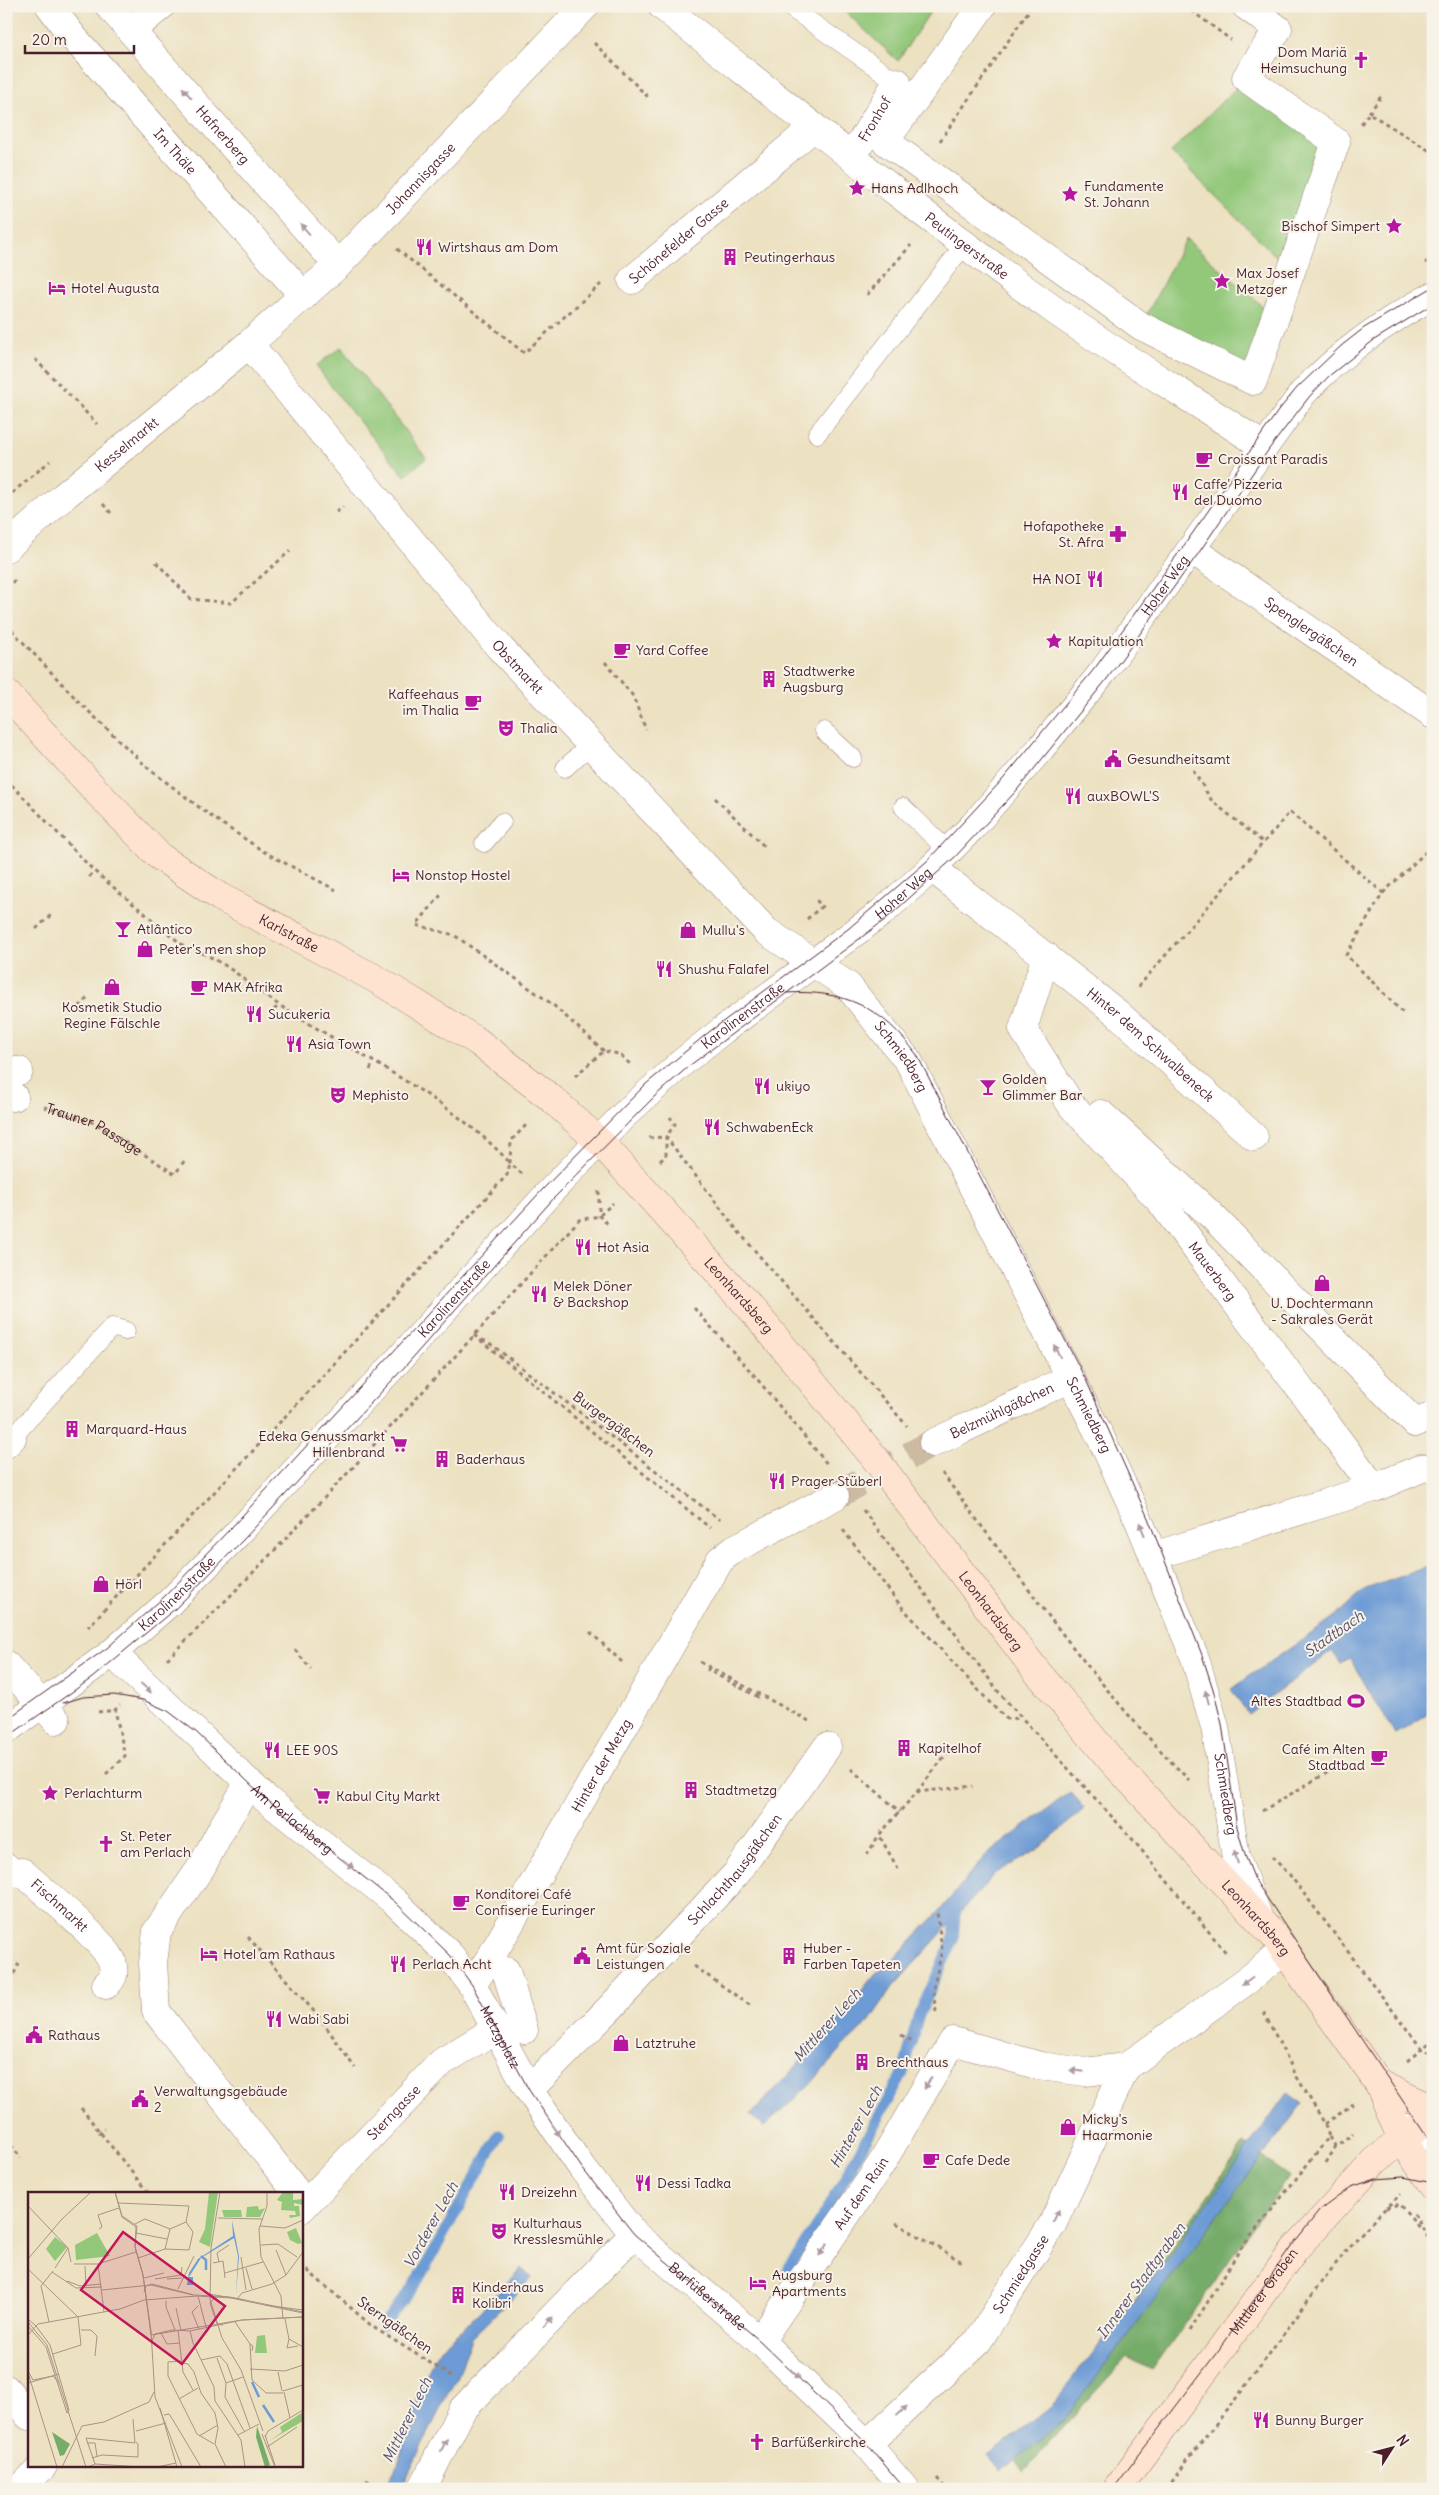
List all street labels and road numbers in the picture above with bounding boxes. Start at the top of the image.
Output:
street label: Fronhof [854,93,895,145]
street label: Hafnerberg [192,102,254,168]
street label: Im Thäle [150,125,200,178]
street label: Johannisgasse [382,139,459,218]
street label: Schönefelder Gasse [625,194,732,288]
street label: Peutingerstraße [921,209,1012,283]
street label: Kesselmarkt [91,413,162,476]
street label: Hoher Weg [1137,552,1193,619]
street label: Spenglergäßchen [1261,593,1362,670]
street label: Obstmarkt [488,636,548,698]
street label: Hoher Weg [871,863,936,923]
street label: Karlstraße [256,910,322,956]
street label: Karolinenstraße [697,979,788,1053]
street label: Hinter dem Schwalbeneck [1083,984,1218,1106]
street label: Schmiedberg [871,1017,932,1095]
street label: Trauner Passage [44,1099,145,1160]
street label: Mauerberg [1185,1238,1240,1304]
street label: Leonhardsberg [700,1254,777,1337]
street label: Karolinenstraße [414,1255,494,1342]
street label: Schmiedberg [1062,1374,1116,1456]
street label: Belzmühlgäßchen [947,1379,1056,1443]
street label: Burgergäßchen [569,1387,659,1461]
street label: Karolinenstraße [135,1552,219,1635]
street label: Leonhardsberg [955,1568,1027,1655]
street label: Hinter der Metzg [567,1715,636,1815]
street label: Schmiedberg [1210,1752,1241,1836]
street label: Am Perlachberg [247,1780,337,1858]
street label: Schlachthausgäßchen [684,1810,785,1929]
street label: Fischmarkt [27,1875,92,1936]
street label: Leonhardsberg [1218,1876,1294,1960]
street label: Metzgplatz [476,2003,525,2072]
street label: Sterngasse [363,2081,424,2144]
street label: Auf dem Rain [830,2154,892,2233]
street label: Schmiedgasse [989,2231,1053,2317]
street label: Mittlerer Graben [1225,2244,1302,2338]
street label: Barfüßerstraße [665,2258,750,2334]
street label: Sterngäßchen [354,2292,436,2358]

